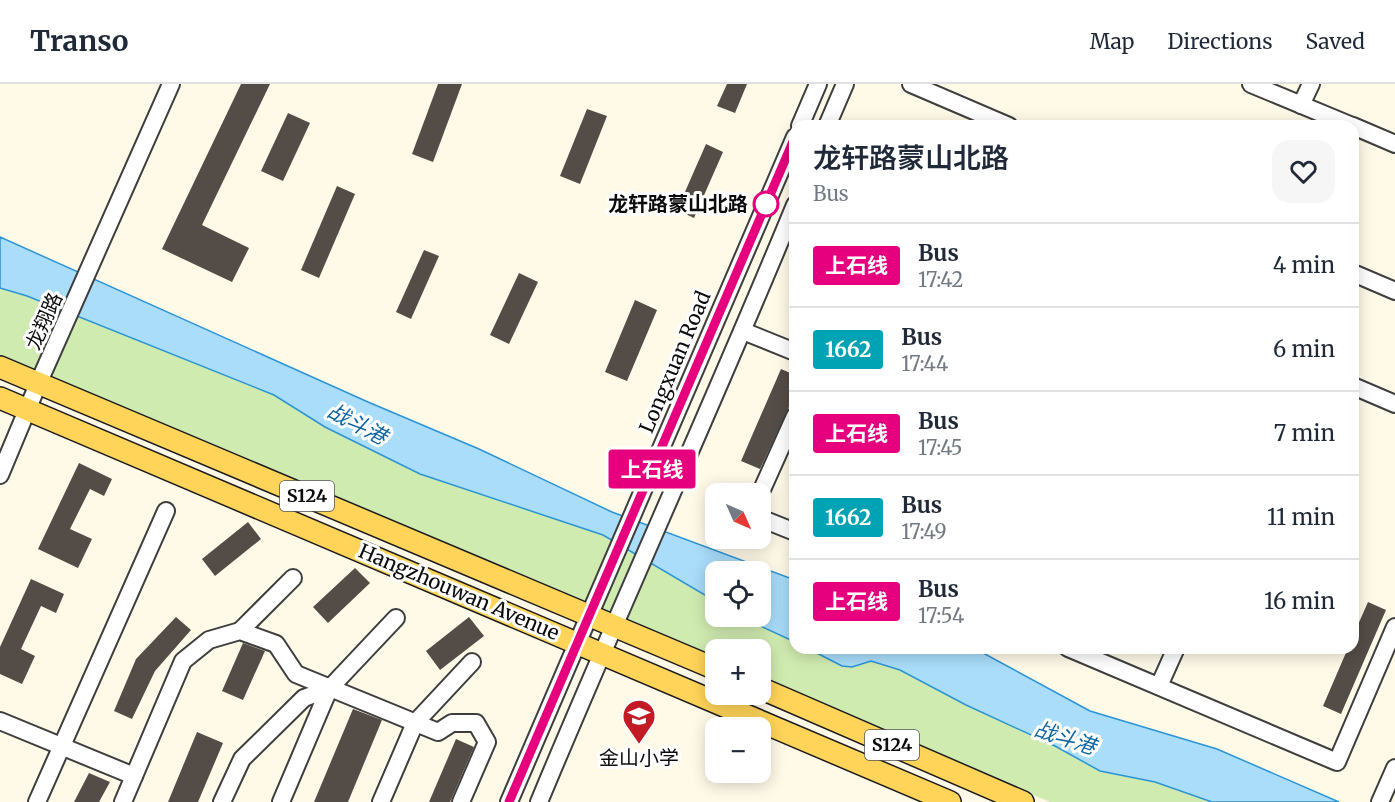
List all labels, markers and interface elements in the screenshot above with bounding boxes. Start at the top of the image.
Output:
text: Transo [30,23,128,59]
text: Map [1090,28,1134,55]
text: Directions [1167,28,1272,55]
text: Saved [1305,28,1365,55]
text: 龙轩路蒙山北路 [813,140,1009,176]
button: heart [1272,140,1335,203]
text: Bus [813,181,849,206]
place label: 龙轩路蒙山北路 [608,191,748,216]
marker: 龙轩路蒙山北路 [753,191,779,217]
text: Bus [918,239,959,267]
text: 4 min [1273,251,1335,279]
text: 上石线 [825,252,888,279]
text: 17:42 [918,267,963,292]
street label: Longxuan Road [633,287,716,436]
street label: 龙翔路 [20,288,67,353]
text: Bus [901,323,942,351]
text: 6 min [1273,335,1335,363]
text: 1662 [825,336,871,363]
text: 17:44 [901,351,948,376]
water label: 战斗港 [323,397,394,452]
text: Bus [918,407,959,435]
text: 7 min [1274,419,1335,447]
text: 上石线 [825,420,888,447]
text: 17:45 [918,435,963,460]
line badge: 上石线 [618,450,686,488]
text: 上石线 [621,456,684,483]
road number: S124 [280,481,334,511]
north arrow [705,483,771,549]
map controls [705,483,771,783]
text: Bus [901,491,942,519]
text: 11 min [1267,503,1335,531]
text: 1662 [825,504,871,531]
text: 17:49 [901,519,947,544]
street label: Hangzhouwan Avenue [355,538,563,645]
button: locate [705,561,771,627]
text: Bus [918,575,959,603]
text: 16 min [1264,587,1335,615]
text: 上石线 [825,588,888,615]
text: 17:54 [918,603,964,628]
button: + [705,639,771,705]
school or university icon: 金山小学 [621,698,657,745]
water label: 战斗港 [1031,715,1102,761]
button: − [705,717,771,783]
road number: S124 [865,730,919,760]
place label: 金山小学 [599,745,679,770]

